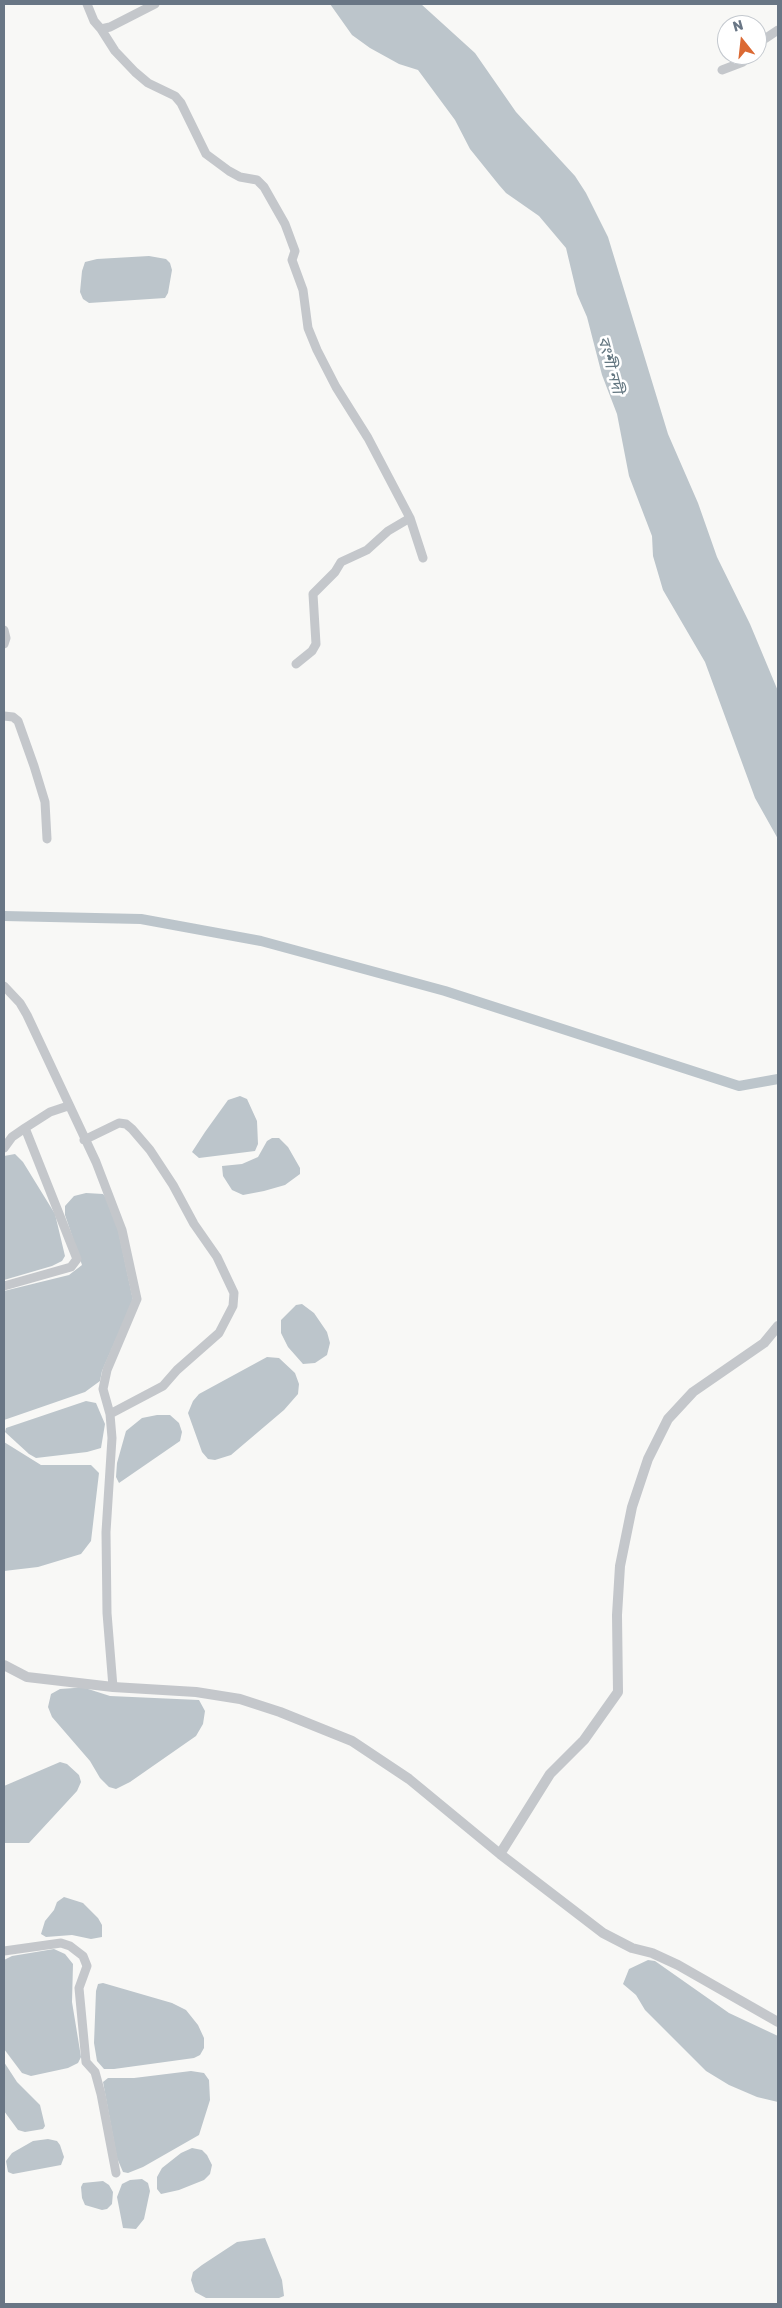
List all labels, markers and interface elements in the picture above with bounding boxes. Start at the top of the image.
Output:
north arrow [717,15,767,65]
text: N [731,17,745,36]
water label: বংশী নদী [593,334,627,396]

